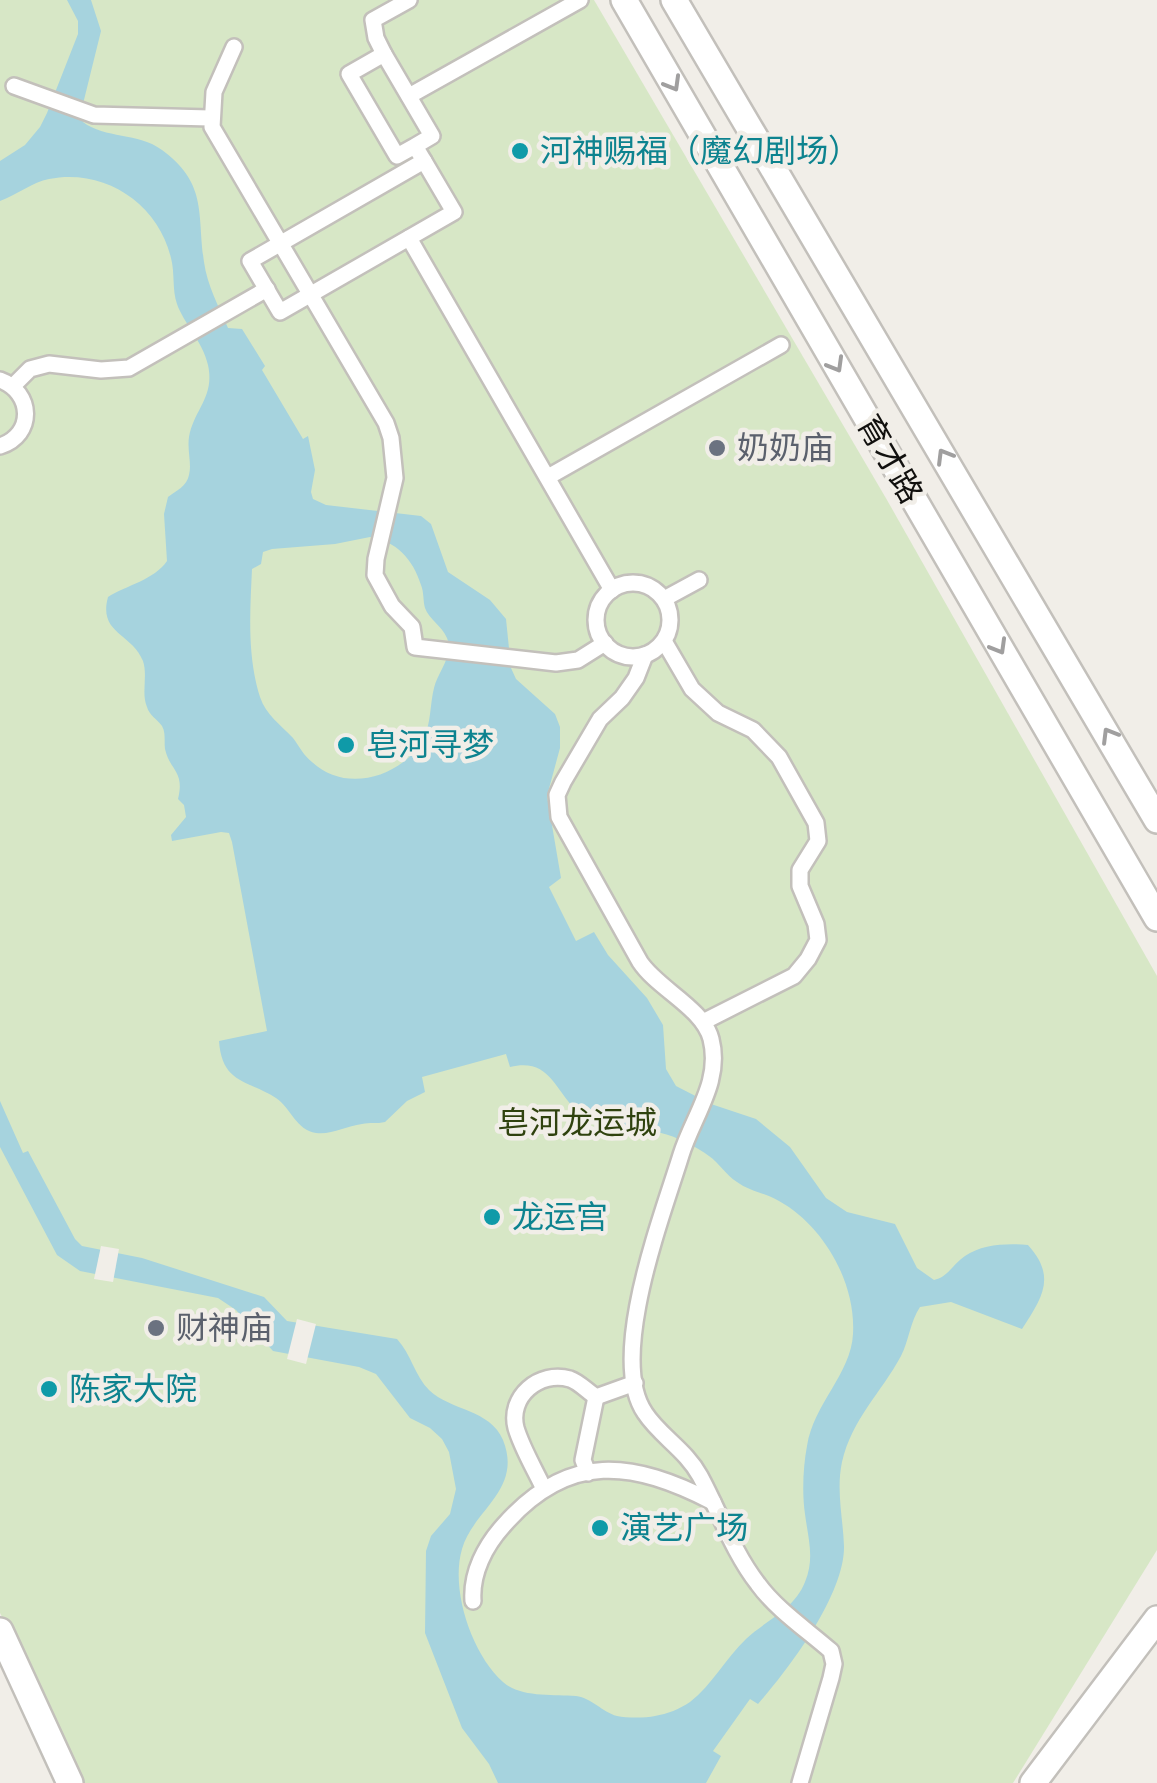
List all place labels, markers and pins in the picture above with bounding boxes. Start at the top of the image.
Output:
place label: 河神赐福（魔幻剧场） [540,132,860,169]
marker: 河神赐福（魔幻剧场） [509,140,531,162]
place label: 奶奶庙 [737,429,833,466]
marker: 奶奶庙 [706,437,728,459]
place label: 皂河寻梦 [366,726,494,763]
marker: 皂河寻梦 [335,734,357,756]
place label: 龙运宫 [512,1198,608,1235]
marker: 龙运宫 [481,1206,503,1228]
place label: 财神庙 [176,1309,272,1346]
marker: 财神庙 [145,1317,167,1339]
place label: 陈家大院 [69,1370,197,1407]
marker: 陈家大院 [38,1378,60,1400]
place label: 演艺广场 [620,1509,748,1546]
marker: 演艺广场 [589,1517,611,1539]

